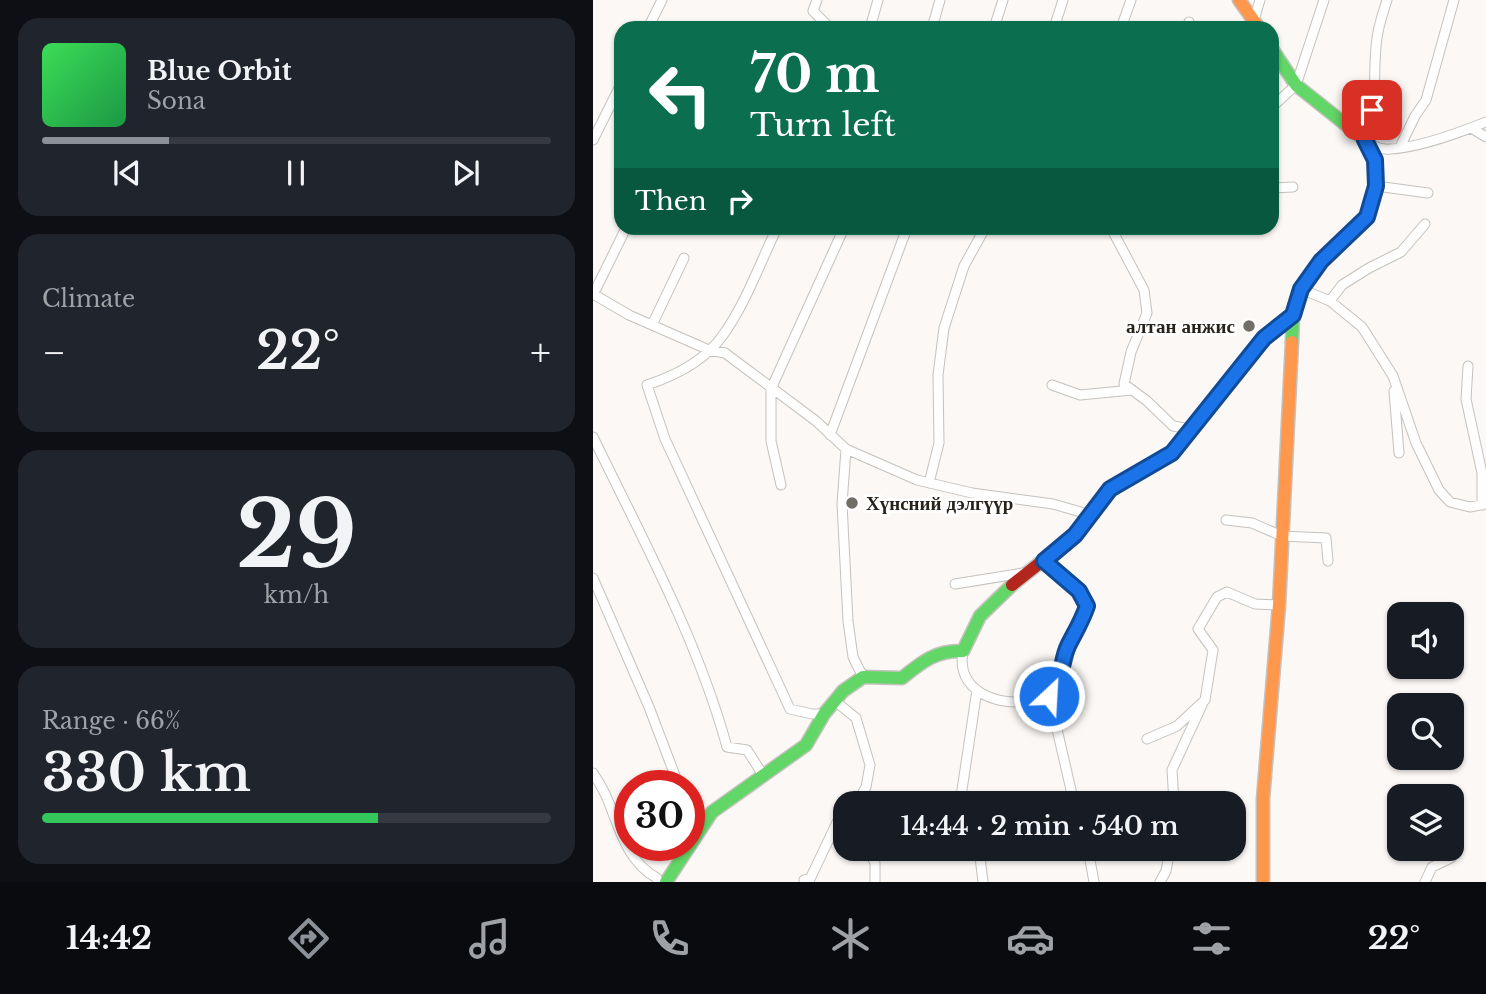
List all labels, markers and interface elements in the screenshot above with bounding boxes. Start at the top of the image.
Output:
text: 70 m [750,44,880,105]
icon: left [635,49,726,140]
text: Blue Orbit [147,55,292,87]
pin [1342,80,1402,140]
text: Sona [147,87,205,115]
icon: arrive [1353,91,1391,129]
text: Turn left [750,105,896,145]
icon: previous [108,154,146,192]
icon: pause [277,154,315,192]
icon: next [447,154,485,192]
icon: right [721,182,759,220]
text: Then [635,185,707,217]
text: Climate [42,285,135,313]
place label: алтан анжис [1126,315,1235,338]
marker: алтан анжис [1241,318,1257,334]
text: 22° [256,319,340,383]
text: − [42,329,66,376]
text: + [530,329,551,376]
text: 29 [236,479,357,592]
place label: Хүнсний дэлгүүр [866,492,1013,515]
marker: Хүнсний дэлгүүр [844,495,860,511]
text: km/h [264,581,329,609]
map controls [1387,602,1464,861]
button: sound [1387,602,1464,679]
position arrow [1012,659,1086,733]
button: search [1387,693,1464,770]
text: Range · 66% [42,707,180,735]
text: 330 km [42,741,251,805]
speed limit sign: 30 [614,770,705,861]
button: layers [1387,784,1464,861]
text: 14:44 · 2 min · 540 m [900,810,1179,842]
icon: directions [284,914,333,963]
icon: music [465,914,514,963]
icon: phone [645,914,694,963]
icon: climate [826,914,875,963]
icon: car [1006,914,1055,963]
icon: filters [1187,914,1236,963]
text: 14:42 [66,918,152,958]
text: 22° [1368,918,1420,958]

